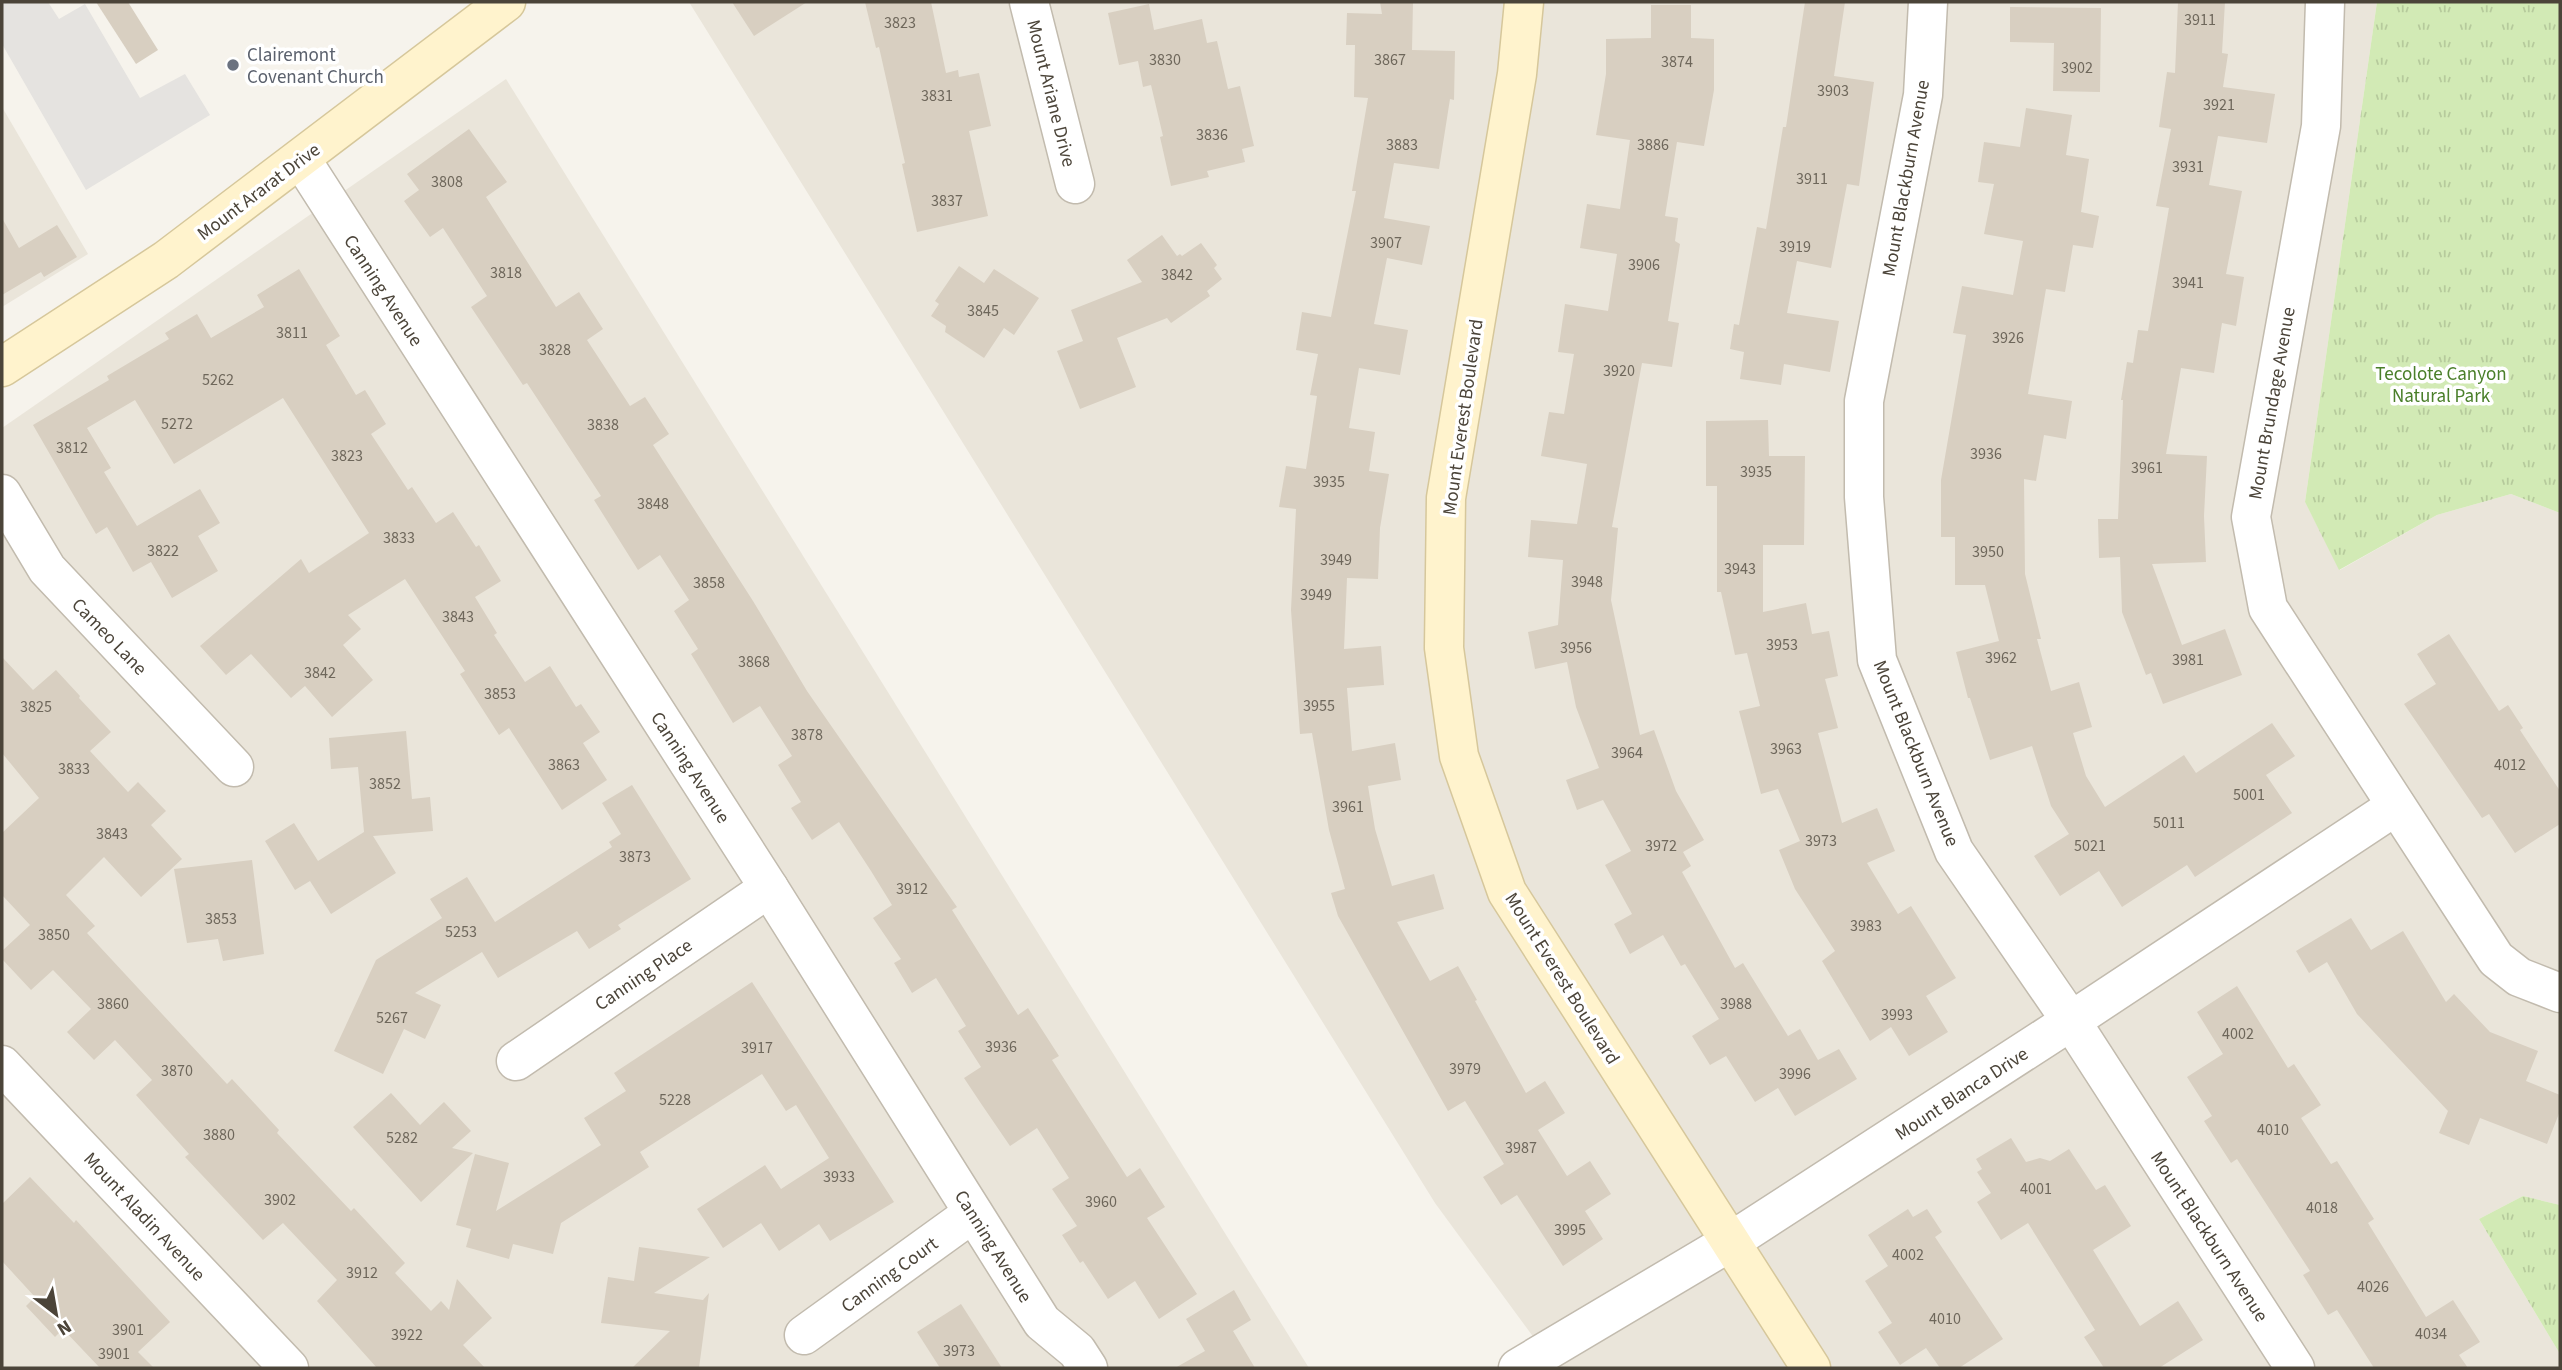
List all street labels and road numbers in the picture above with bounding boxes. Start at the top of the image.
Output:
street label: Mount Ariane Drive [1019,17,1082,170]
street label: Mount Blackburn Avenue [1876,78,1937,279]
street label: Mount Ararat Drive [192,137,326,248]
street label: Canning Avenue [337,230,429,352]
street label: Mount Brundage Avenue [2242,305,2303,502]
street label: Mount Everest Boulevard [1436,317,1491,517]
street label: Cameo Lane [65,592,153,682]
street label: Mount Blackburn Avenue [1866,656,1965,851]
street label: Canning Avenue [644,707,736,829]
street label: Mount Everest Boulevard [1498,888,1626,1070]
street label: Canning Place [590,933,698,1018]
street label: Mount Blanca Drive [1890,1041,2034,1148]
street label: Mount Aladin Avenue [77,1146,211,1288]
street label: Mount Blackburn Avenue [2143,1146,2274,1328]
street label: Canning Avenue [947,1185,1038,1308]
street label: Canning Court [836,1230,944,1320]

